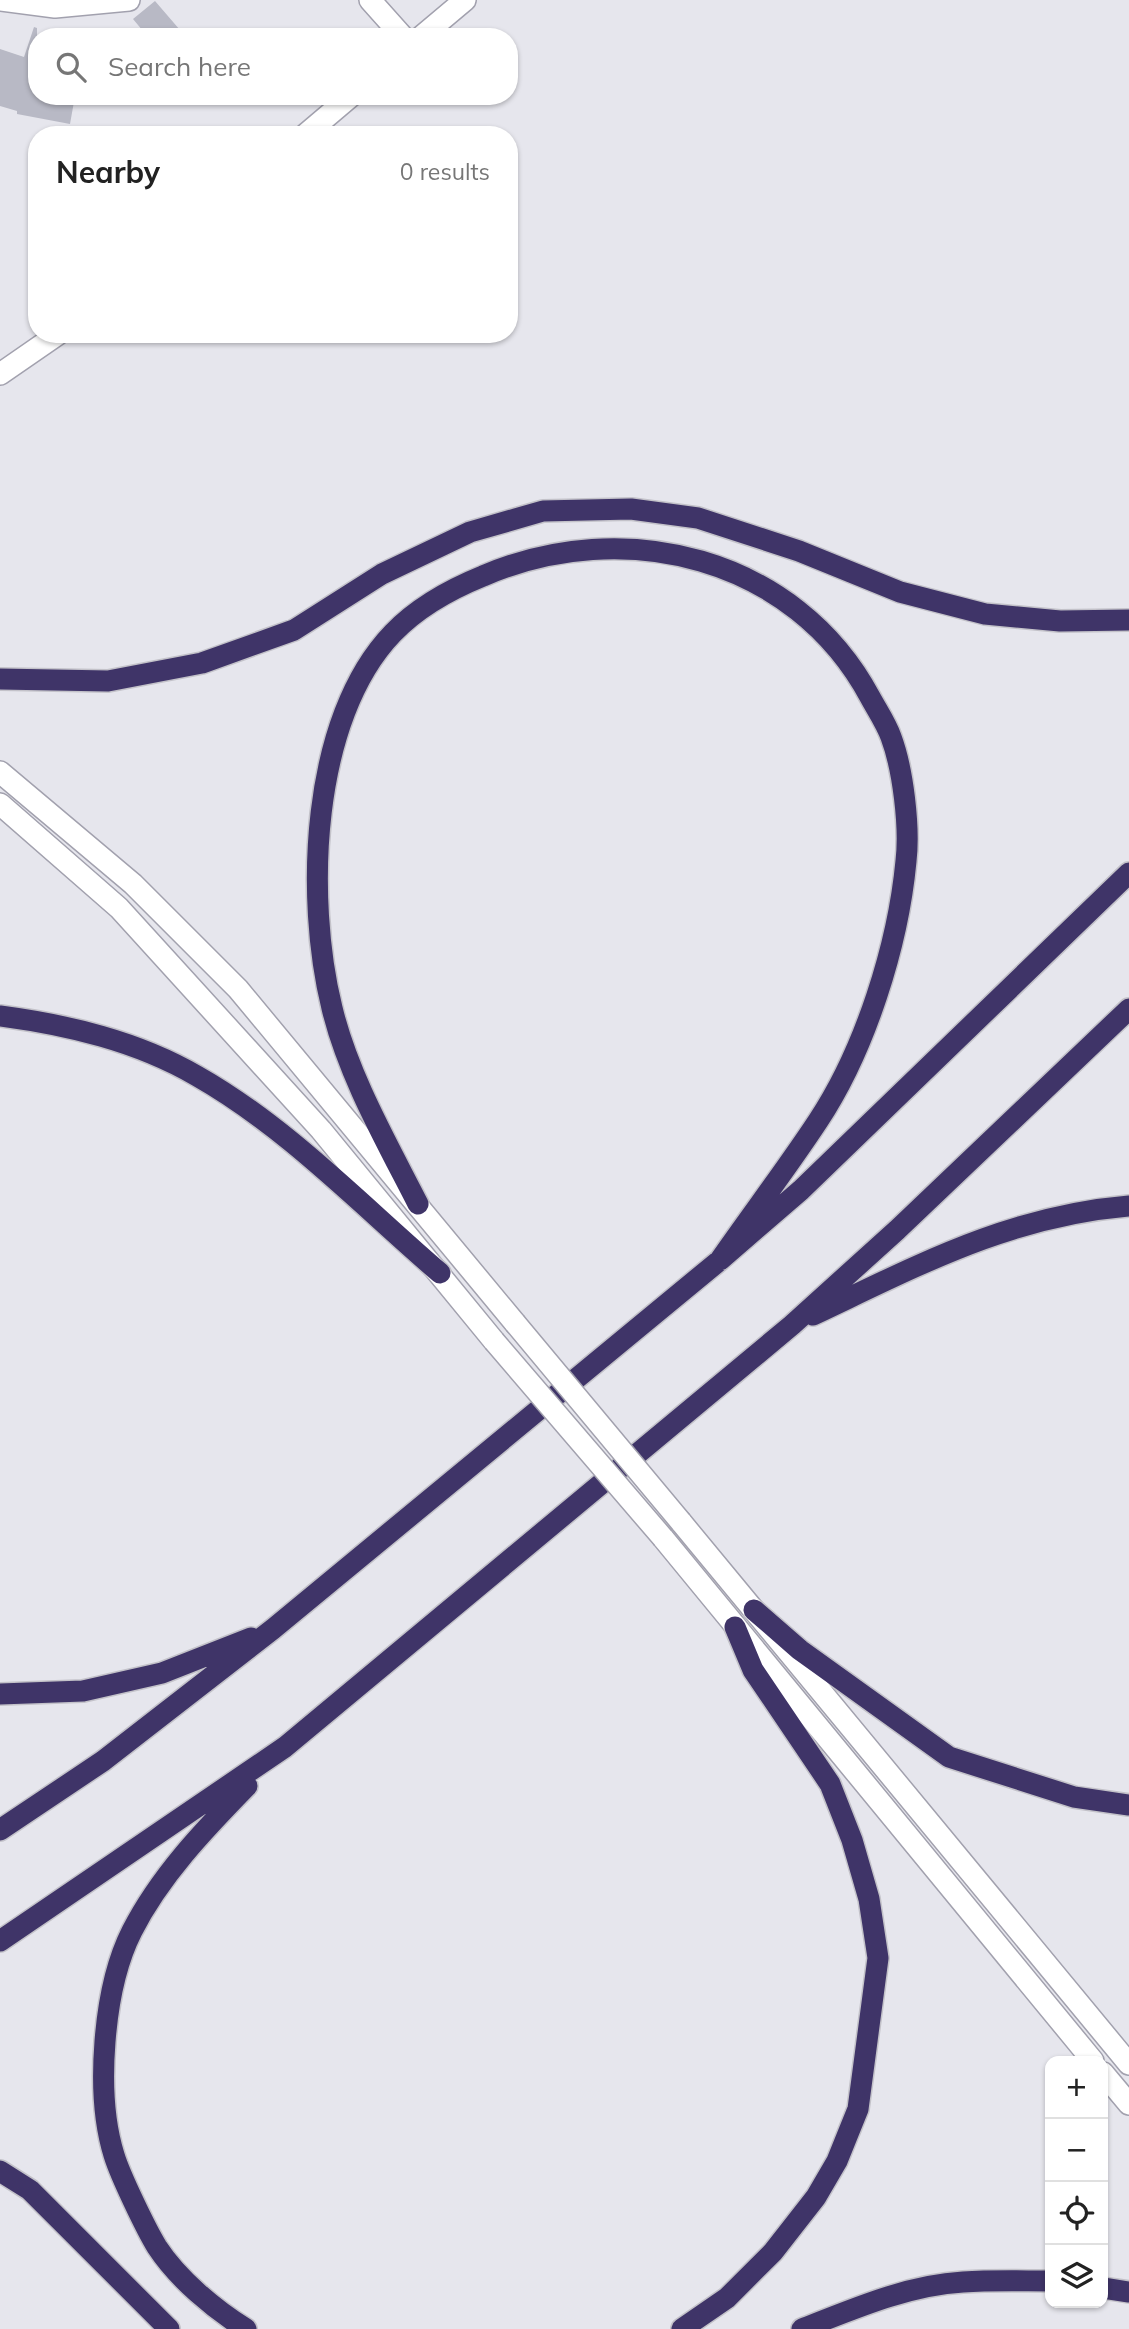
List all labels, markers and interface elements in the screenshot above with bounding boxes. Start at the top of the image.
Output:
search box [28,28,518,105]
icon: search [52,48,90,86]
text: Search here [108,50,251,83]
text: Nearby [56,153,160,191]
text: 0 results [400,157,490,186]
map controls [1045,2056,1108,2308]
button: + [1045,2056,1108,2119]
button: − [1045,2119,1108,2182]
button: locate [1045,2182,1108,2245]
button: layers [1045,2245,1108,2308]

